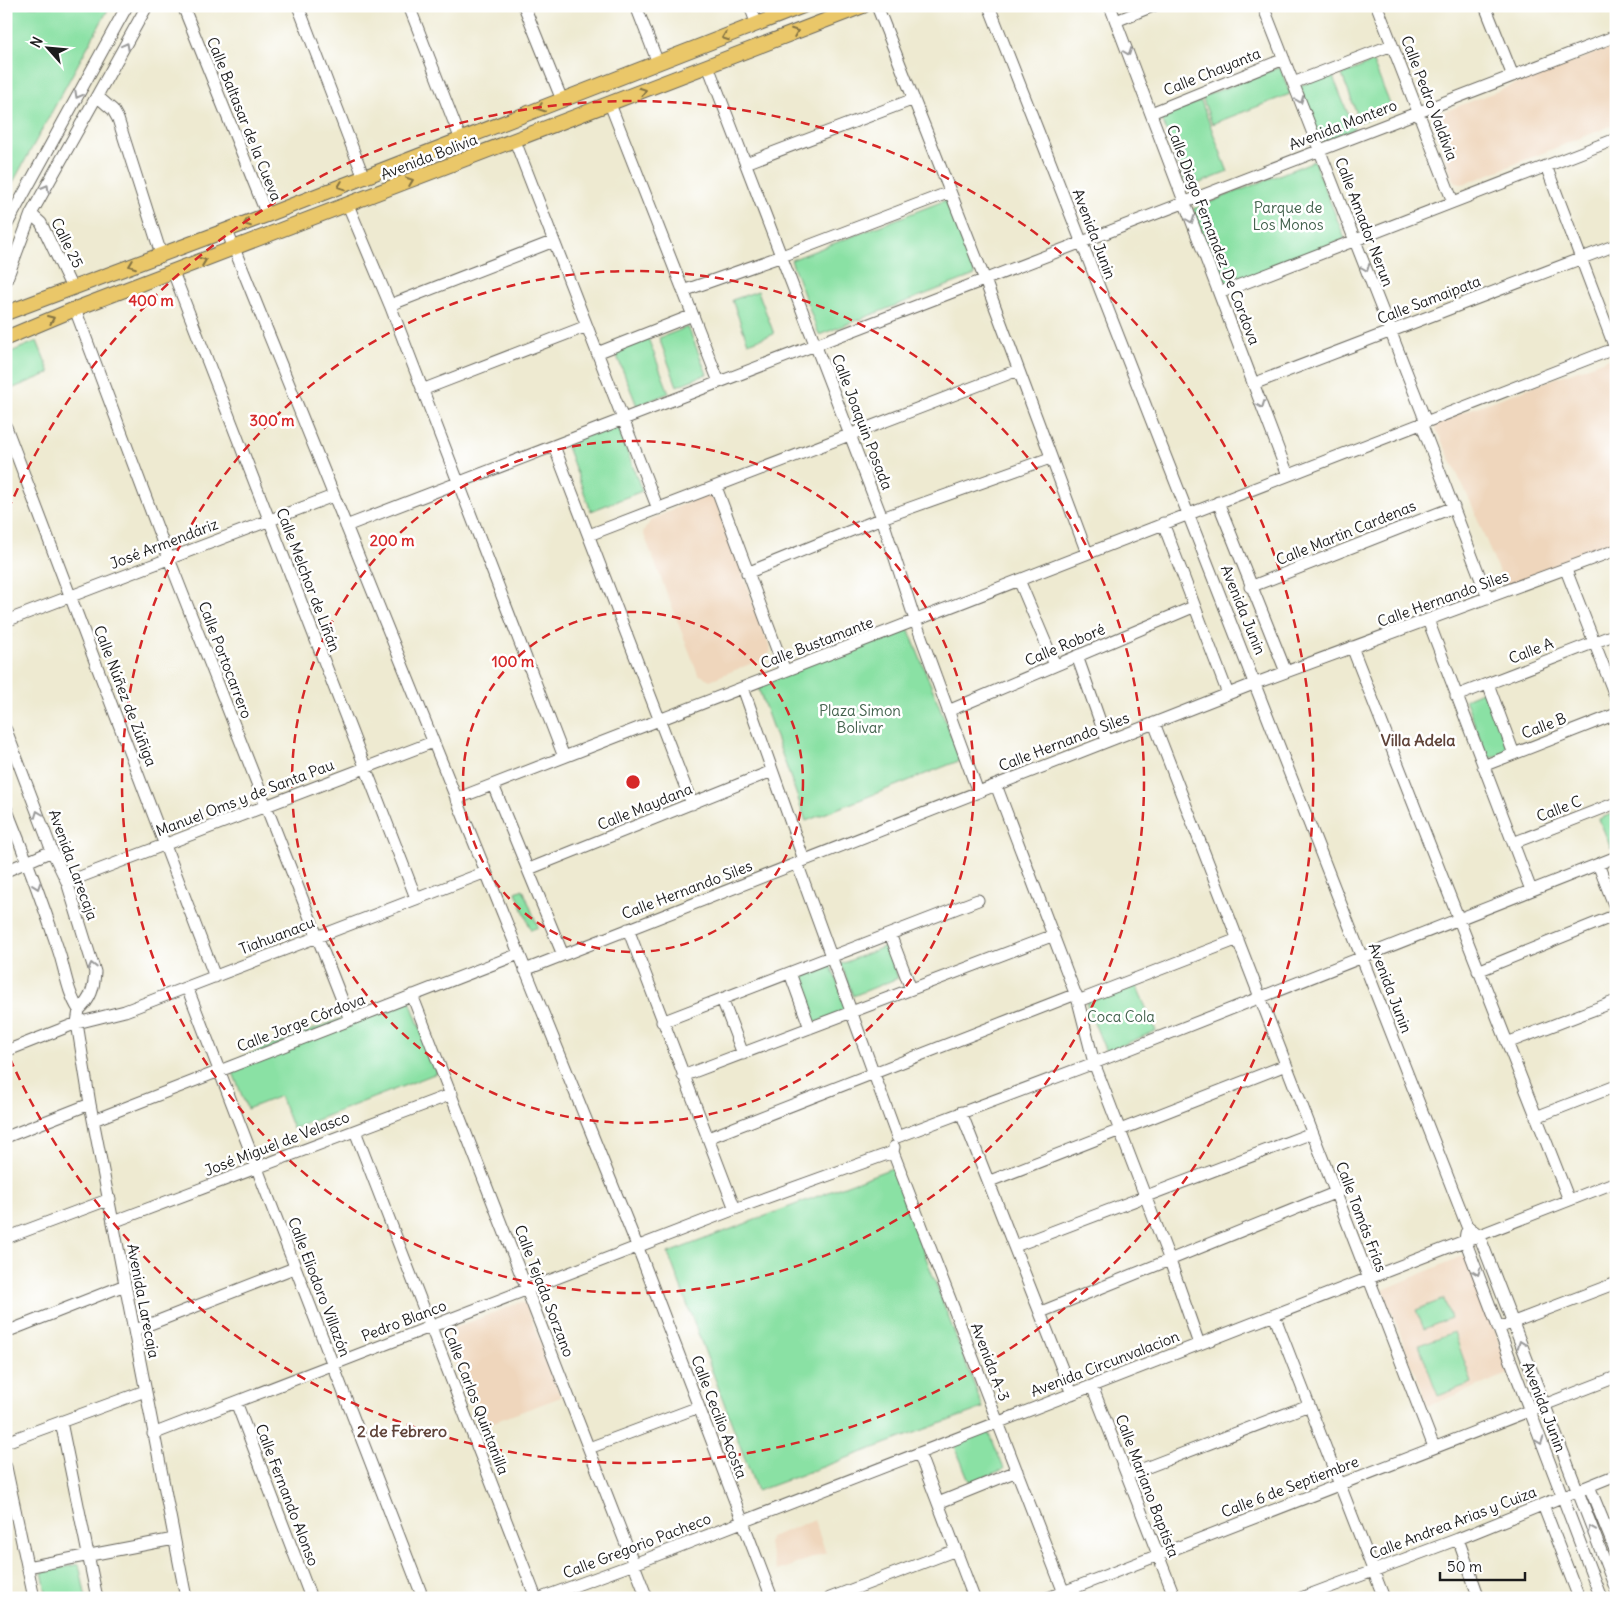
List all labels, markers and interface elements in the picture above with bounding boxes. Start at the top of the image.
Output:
north arrow [22,22,72,72]
one-way arrow [790,28,799,39]
one-way arrow [722,31,730,41]
street label: Calle Pedro Valdivia [1397,33,1462,163]
text: N [26,34,47,50]
street label: Calle Baltasar de la Cueva [203,34,286,204]
one-way arrow [119,42,129,51]
street label: Calle Chayanta [1161,43,1264,100]
one-way arrow [1121,47,1132,56]
one-way arrow [639,87,647,97]
one-way arrow [75,90,85,99]
street label: Avenida Montero [1286,95,1400,154]
one-way arrow [1294,96,1304,104]
one-way arrow [537,102,546,113]
street label: Calle Diego Fernandez De Cordova [1163,122,1264,348]
street label: Avenida Bolivia [378,129,480,184]
street label: Calle Amador Nerun [1331,155,1398,289]
one-way arrow [405,177,414,187]
one-way arrow [337,180,346,191]
one-way arrow [40,184,50,193]
street label: Avenida Junin [1069,186,1120,282]
park label: Parque de Los Monos [1252,198,1324,234]
street label: Calle 25 [47,215,88,271]
one-way arrow [1185,215,1195,224]
one-way arrow [243,217,252,227]
one-way arrow [198,256,207,267]
one-way arrow [128,259,136,269]
one-way arrow [1360,263,1370,272]
street label: Calle Samaipata [1374,271,1484,328]
text: 400 m [128,291,174,310]
one-way arrow [46,315,55,325]
street label: Calle Joaquin Posada [828,351,897,493]
one-way arrow [1255,400,1265,409]
text: 300 m [250,411,295,430]
street label: Calle Martin Cardenas [1273,496,1419,569]
street label: Calle Melchor de Liñán [272,505,345,655]
street label: José Armendáriz [107,514,221,573]
text: 200 m [370,531,414,550]
street label: Avenida Junin [1217,562,1270,658]
street label: Calle Hernando Siles [1375,566,1511,631]
street label: Calle Portocarrero [194,599,257,721]
street label: Calle Bustamante [758,612,876,673]
street label: Calle Roboré [1022,619,1108,670]
street label: Calle Núñez de Zúñiga [90,623,161,769]
street label: Calle A [1506,633,1556,668]
text: 100 m [492,652,534,671]
park label: Plaza Simon Bolivar [819,701,901,737]
street label: Calle Hernando Siles [996,708,1132,775]
street label: Calle B [1519,708,1569,743]
district label: Villa Adela [1381,730,1455,750]
street label: Manuel Oms y de Santa Pau [153,755,337,840]
centre of rings [624,773,642,791]
street label: Calle Maydana [595,779,695,834]
street label: Calle C [1534,791,1584,826]
street label: Avenida Larecaja [45,807,102,923]
one-way arrow [34,810,44,818]
street label: Calle Hernando Siles [619,856,755,923]
one-way arrow [31,882,41,890]
street label: Tiahuanacu [236,912,317,959]
street label: Avenida Junin [1365,940,1416,1036]
one-way arrow [87,962,98,971]
street label: Calle Jorge Córdova [234,989,368,1056]
park label: Coca Cola [1087,1007,1155,1026]
street label: José Miguel de Velasco [202,1107,352,1180]
street label: Calle Tomás Frías [1332,1159,1391,1275]
street label: Calle Eliodoro Villazón [284,1214,355,1360]
street label: Calle Tejada Sorzano [511,1222,578,1360]
street label: Avenida Larecaja [123,1242,164,1360]
one-way arrow [1471,1267,1481,1276]
street label: Pedro Blanco [359,1296,449,1345]
street label: Avenida A-3 [967,1320,1014,1404]
street label: Calle Carlos Quintanilla [440,1324,513,1478]
street label: Avenida Circunvalacion [1028,1326,1182,1401]
one-way arrow [1517,1340,1527,1349]
street label: Calle Cecilio Acosta [687,1353,752,1481]
street label: Avenida Junin [1519,1359,1570,1455]
street label: Calle Mariano Baptista [1111,1412,1184,1560]
street label: Calle Fernando Alonso [252,1421,323,1569]
district label: 2 de Febrero [357,1421,447,1441]
one-way arrow [1535,1436,1545,1444]
street label: Calle 6 de Septiembre [1218,1452,1361,1522]
street label: Calle Andrea Arias y Cuiza [1367,1482,1539,1563]
street label: Calle Gregorio Pacheco [560,1509,714,1583]
one-way arrow [1587,1525,1598,1534]
scale bar [1440,1549,1524,1581]
text: 50 m [1447,1557,1482,1576]

